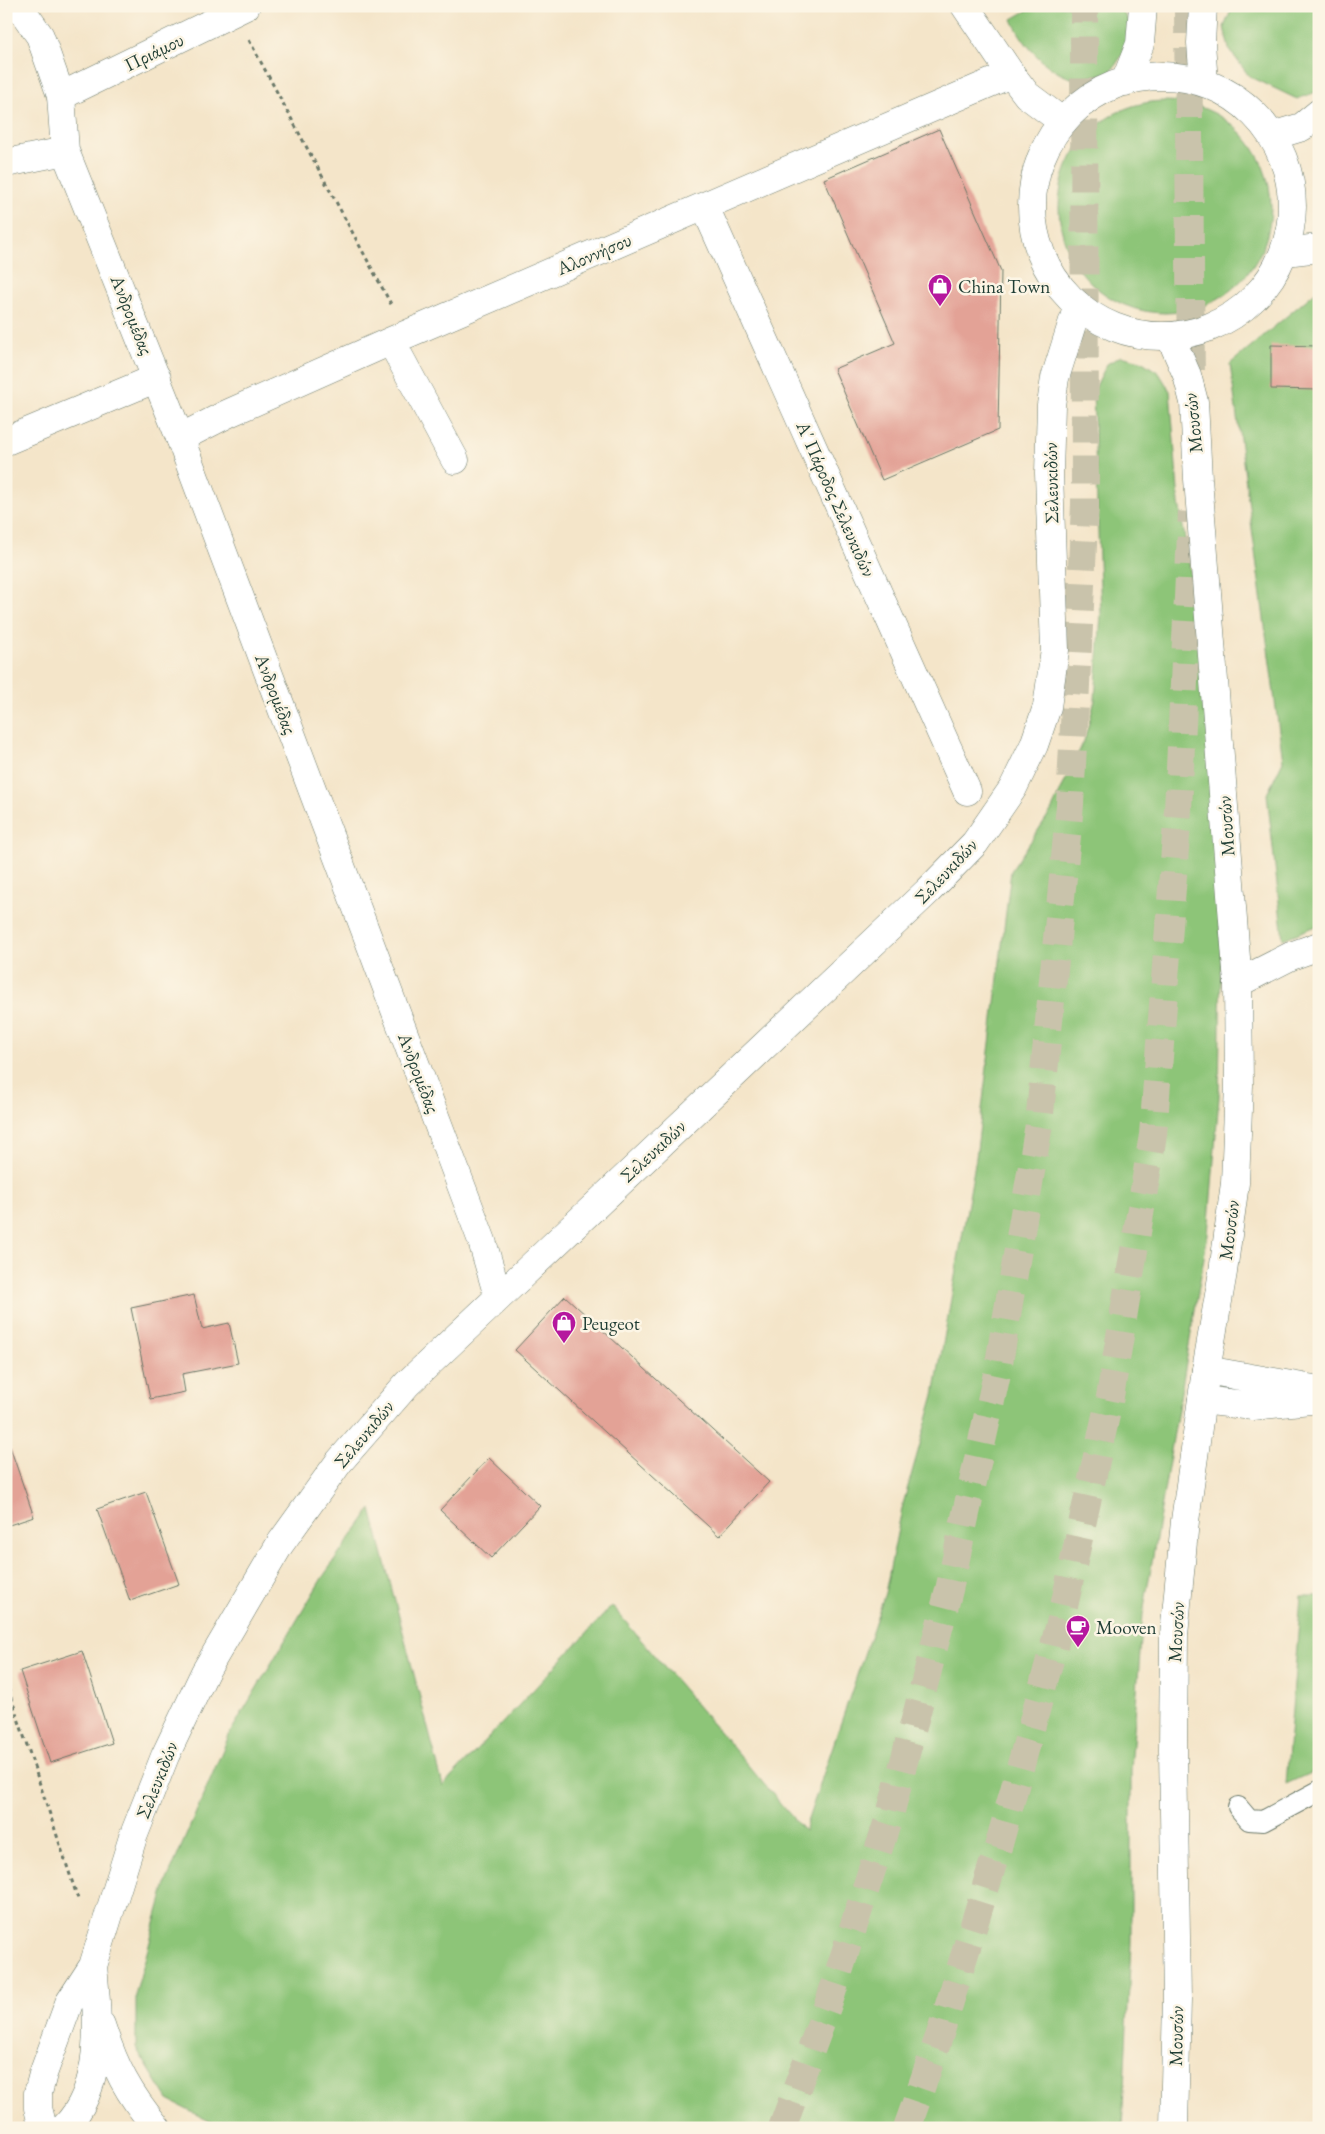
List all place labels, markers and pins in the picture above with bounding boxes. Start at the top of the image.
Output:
shop icon: China Town [927,273,953,307]
place label: China Town [958,274,1050,299]
shop icon: Peugeot [551,1310,577,1344]
place label: Peugeot [582,1311,640,1336]
cafe icon: Mooven [1065,1614,1091,1648]
place label: Mooven [1096,1615,1157,1640]

